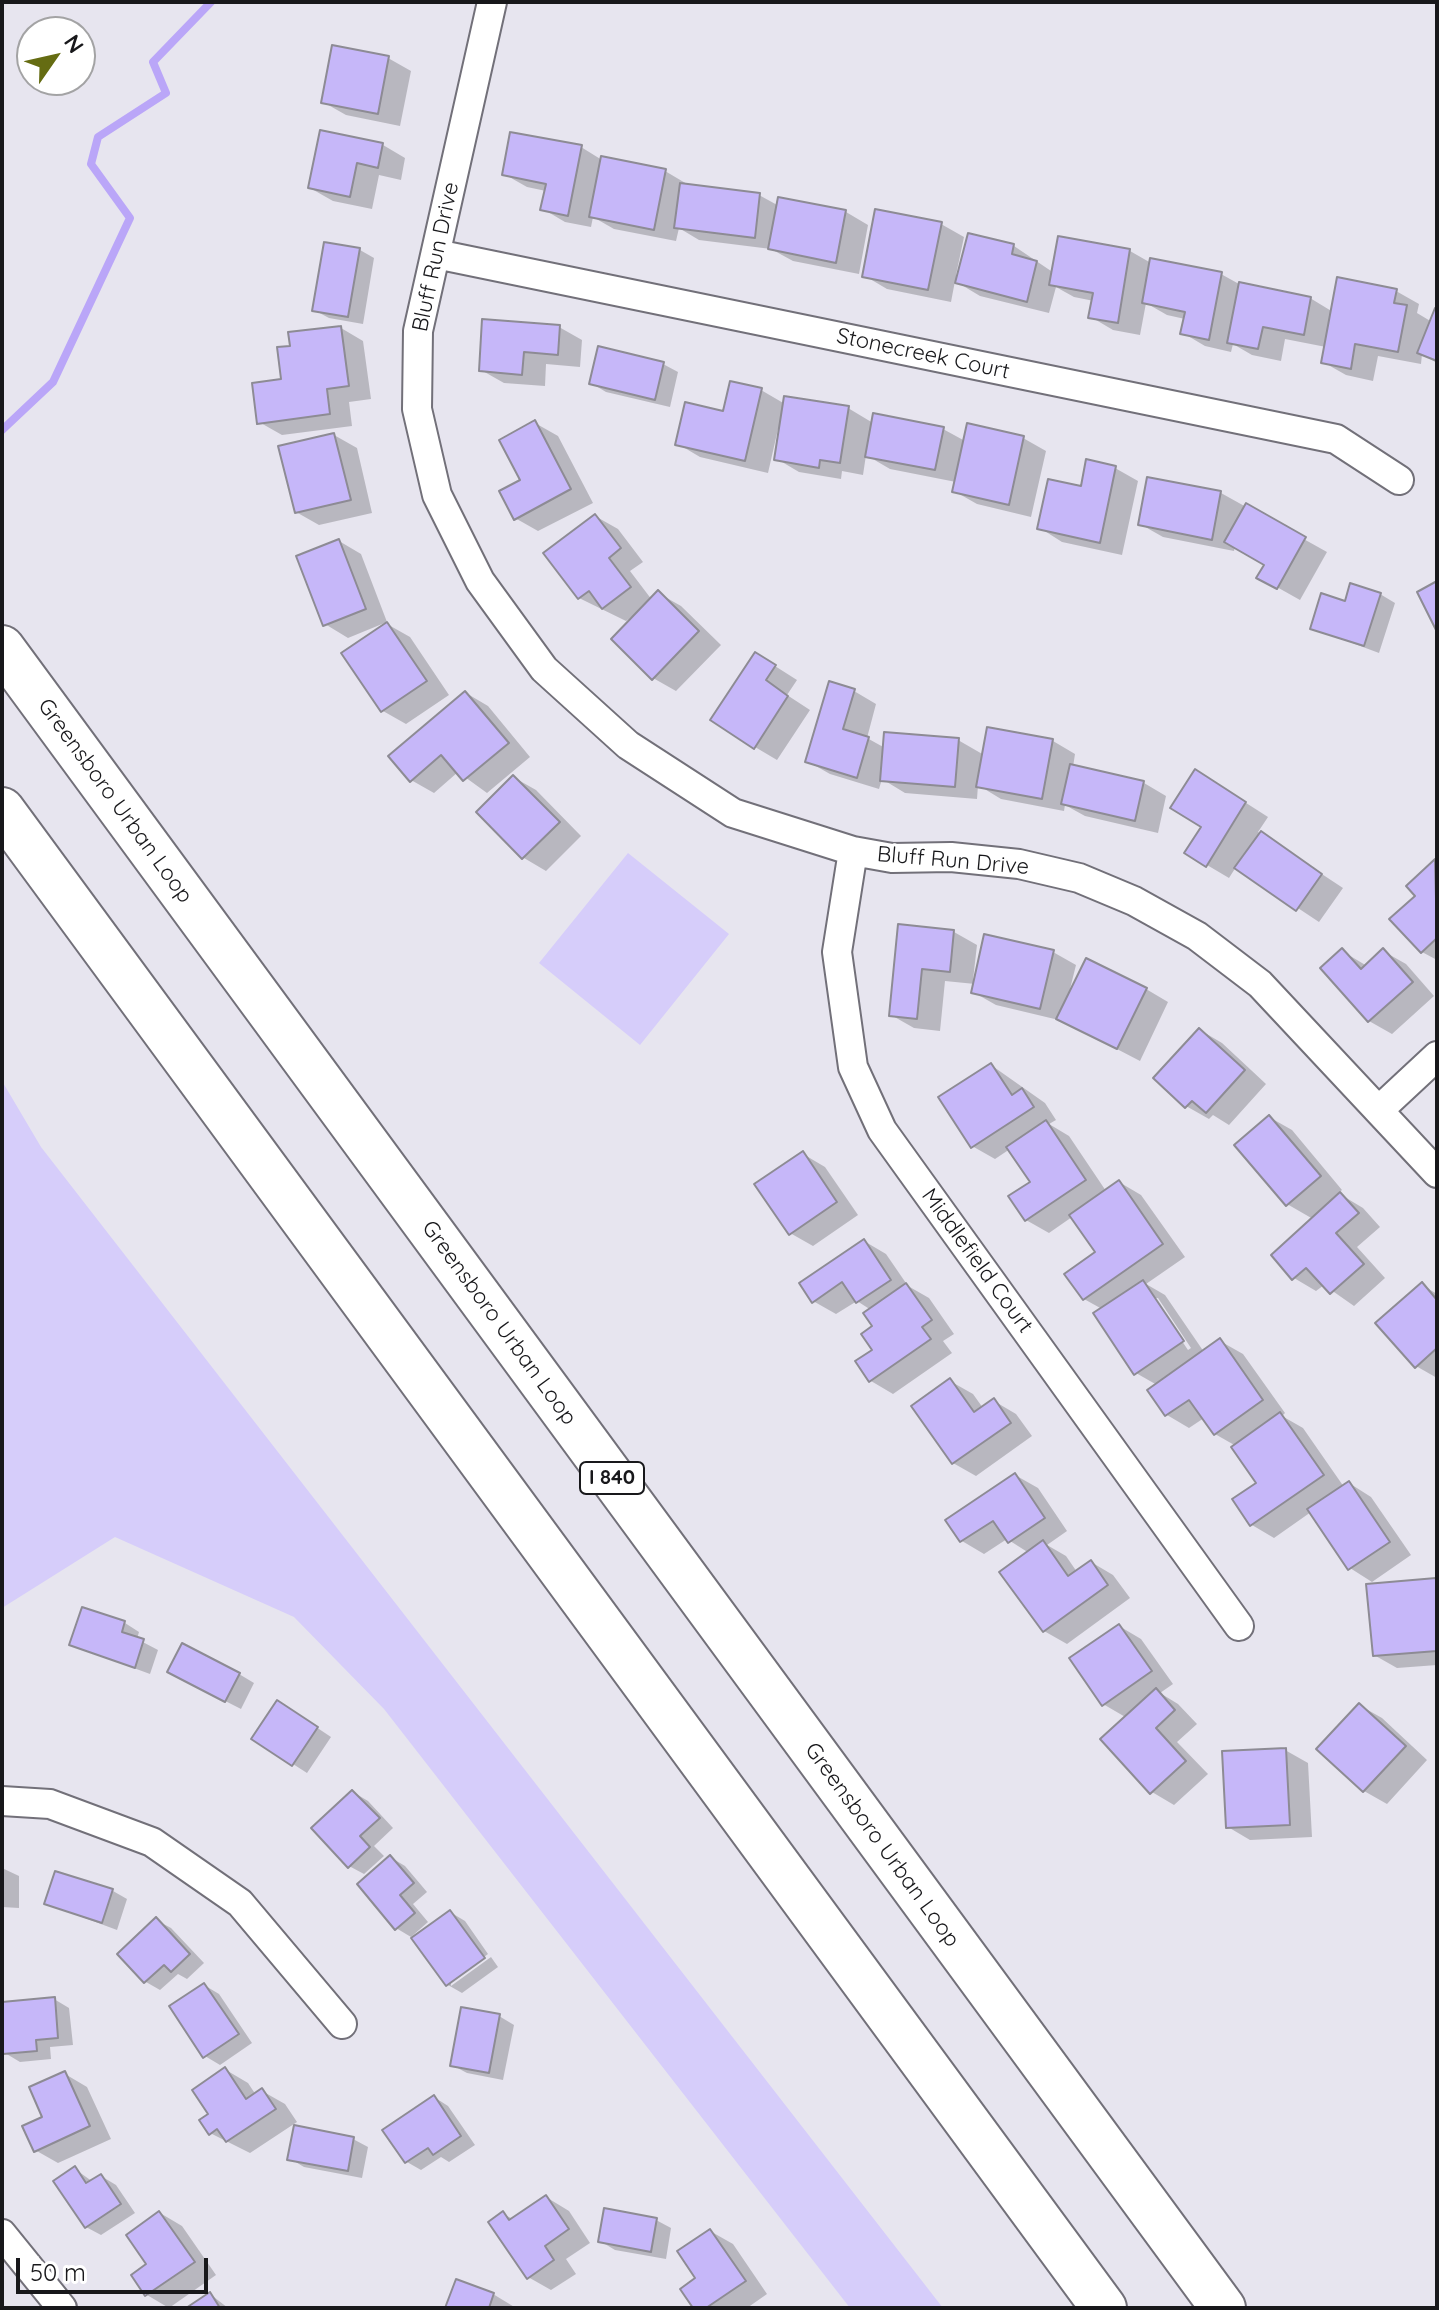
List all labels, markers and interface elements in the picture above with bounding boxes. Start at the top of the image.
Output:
north arrow [16,16,96,96]
text: N [58,29,90,58]
street label: Bluff Run Drive [407,180,465,334]
street label: Stonecreek Court [834,323,1012,385]
street label: Greensboro Urban Loop [32,694,198,908]
street label: Bluff Run Drive [876,841,1030,881]
street label: Middlefield Court [916,1184,1038,1338]
street label: Greensboro Urban Loop [416,1216,582,1430]
road number: I 840 [580,1462,644,1494]
street label: Greensboro Urban Loop [799,1738,965,1952]
scale bar [20,2242,212,2292]
text: 50 m [30,2257,86,2287]

